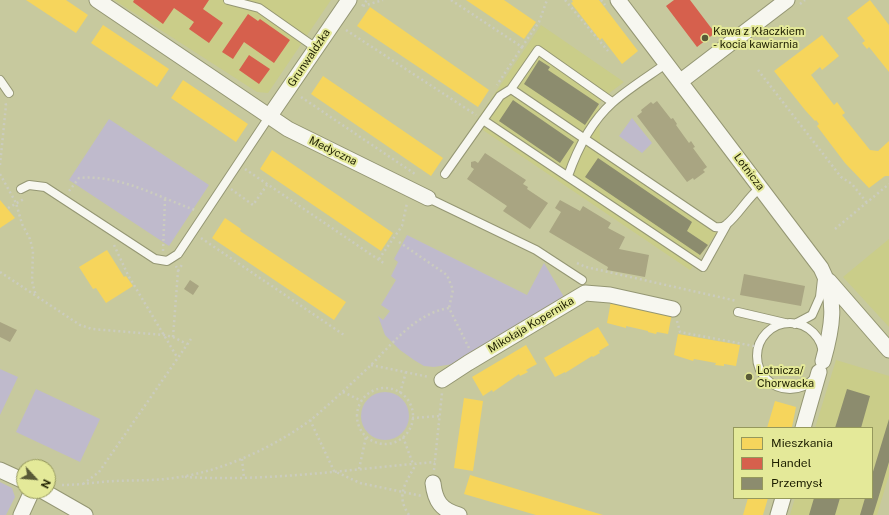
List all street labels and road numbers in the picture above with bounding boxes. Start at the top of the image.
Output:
street label: Grunwaldzka [285,27,333,89]
street label: Medyczna [307,134,359,168]
street label: Lotnicza [731,151,767,193]
street label: Mikołaja Kopernika [486,294,576,356]

